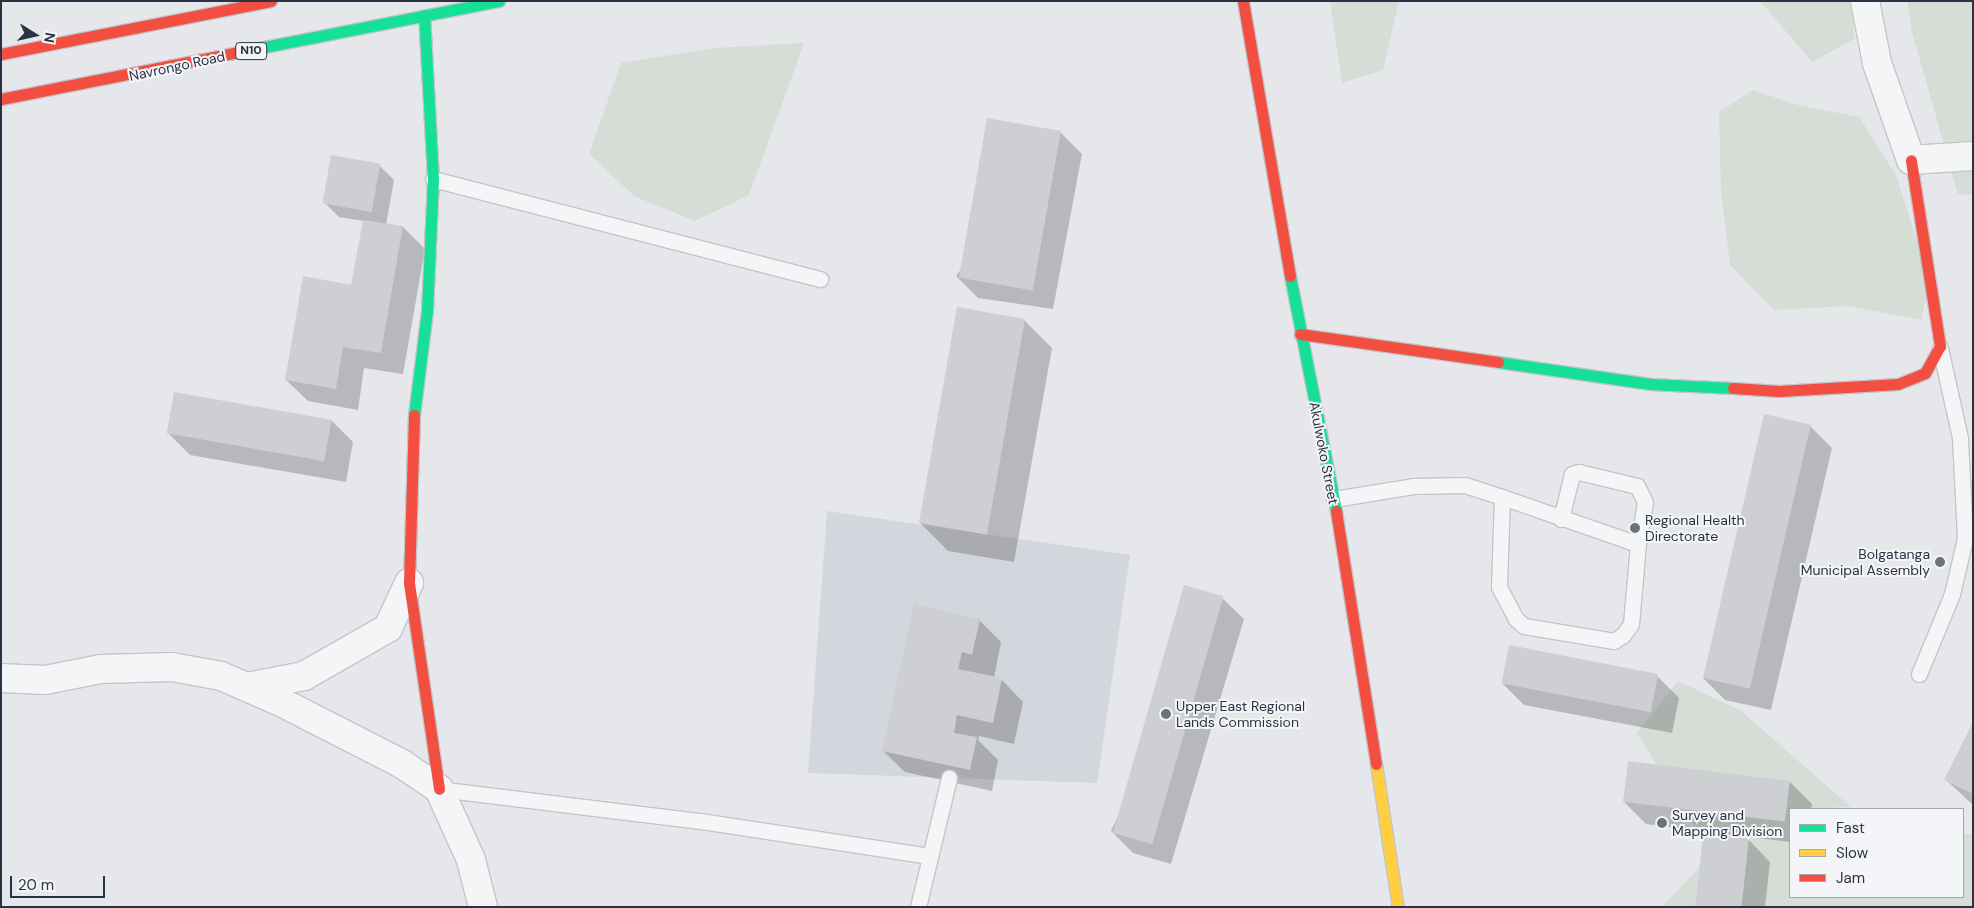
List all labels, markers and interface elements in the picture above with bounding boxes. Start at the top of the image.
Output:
north arrow [10,10,60,60]
text: N [40,31,60,44]
road number: N10 [235,41,267,60]
street label: Navrongo Road [127,48,227,84]
street label: Akulwoko Street [1306,400,1342,506]
place label: Regional Health Directorate [1645,512,1745,544]
marker: Regional Health Directorate [1629,522,1641,534]
place label: Bolgatanga Municipal Assembly [1801,546,1930,578]
marker: Bolgatanga Municipal Assembly [1934,556,1946,568]
place label: Upper East Regional Lands Commission [1176,698,1305,730]
marker: Upper East Regional Lands Commission [1160,708,1172,720]
place label: Survey and Mapping Division [1672,807,1782,840]
legend [1789,808,1964,898]
marker: Survey and Mapping Division [1656,817,1668,829]
text: Fast [1836,818,1865,838]
text: Slow [1836,843,1868,863]
scale bar [12,866,108,898]
text: Jam [1836,868,1865,888]
text: 20 m [18,875,54,895]

